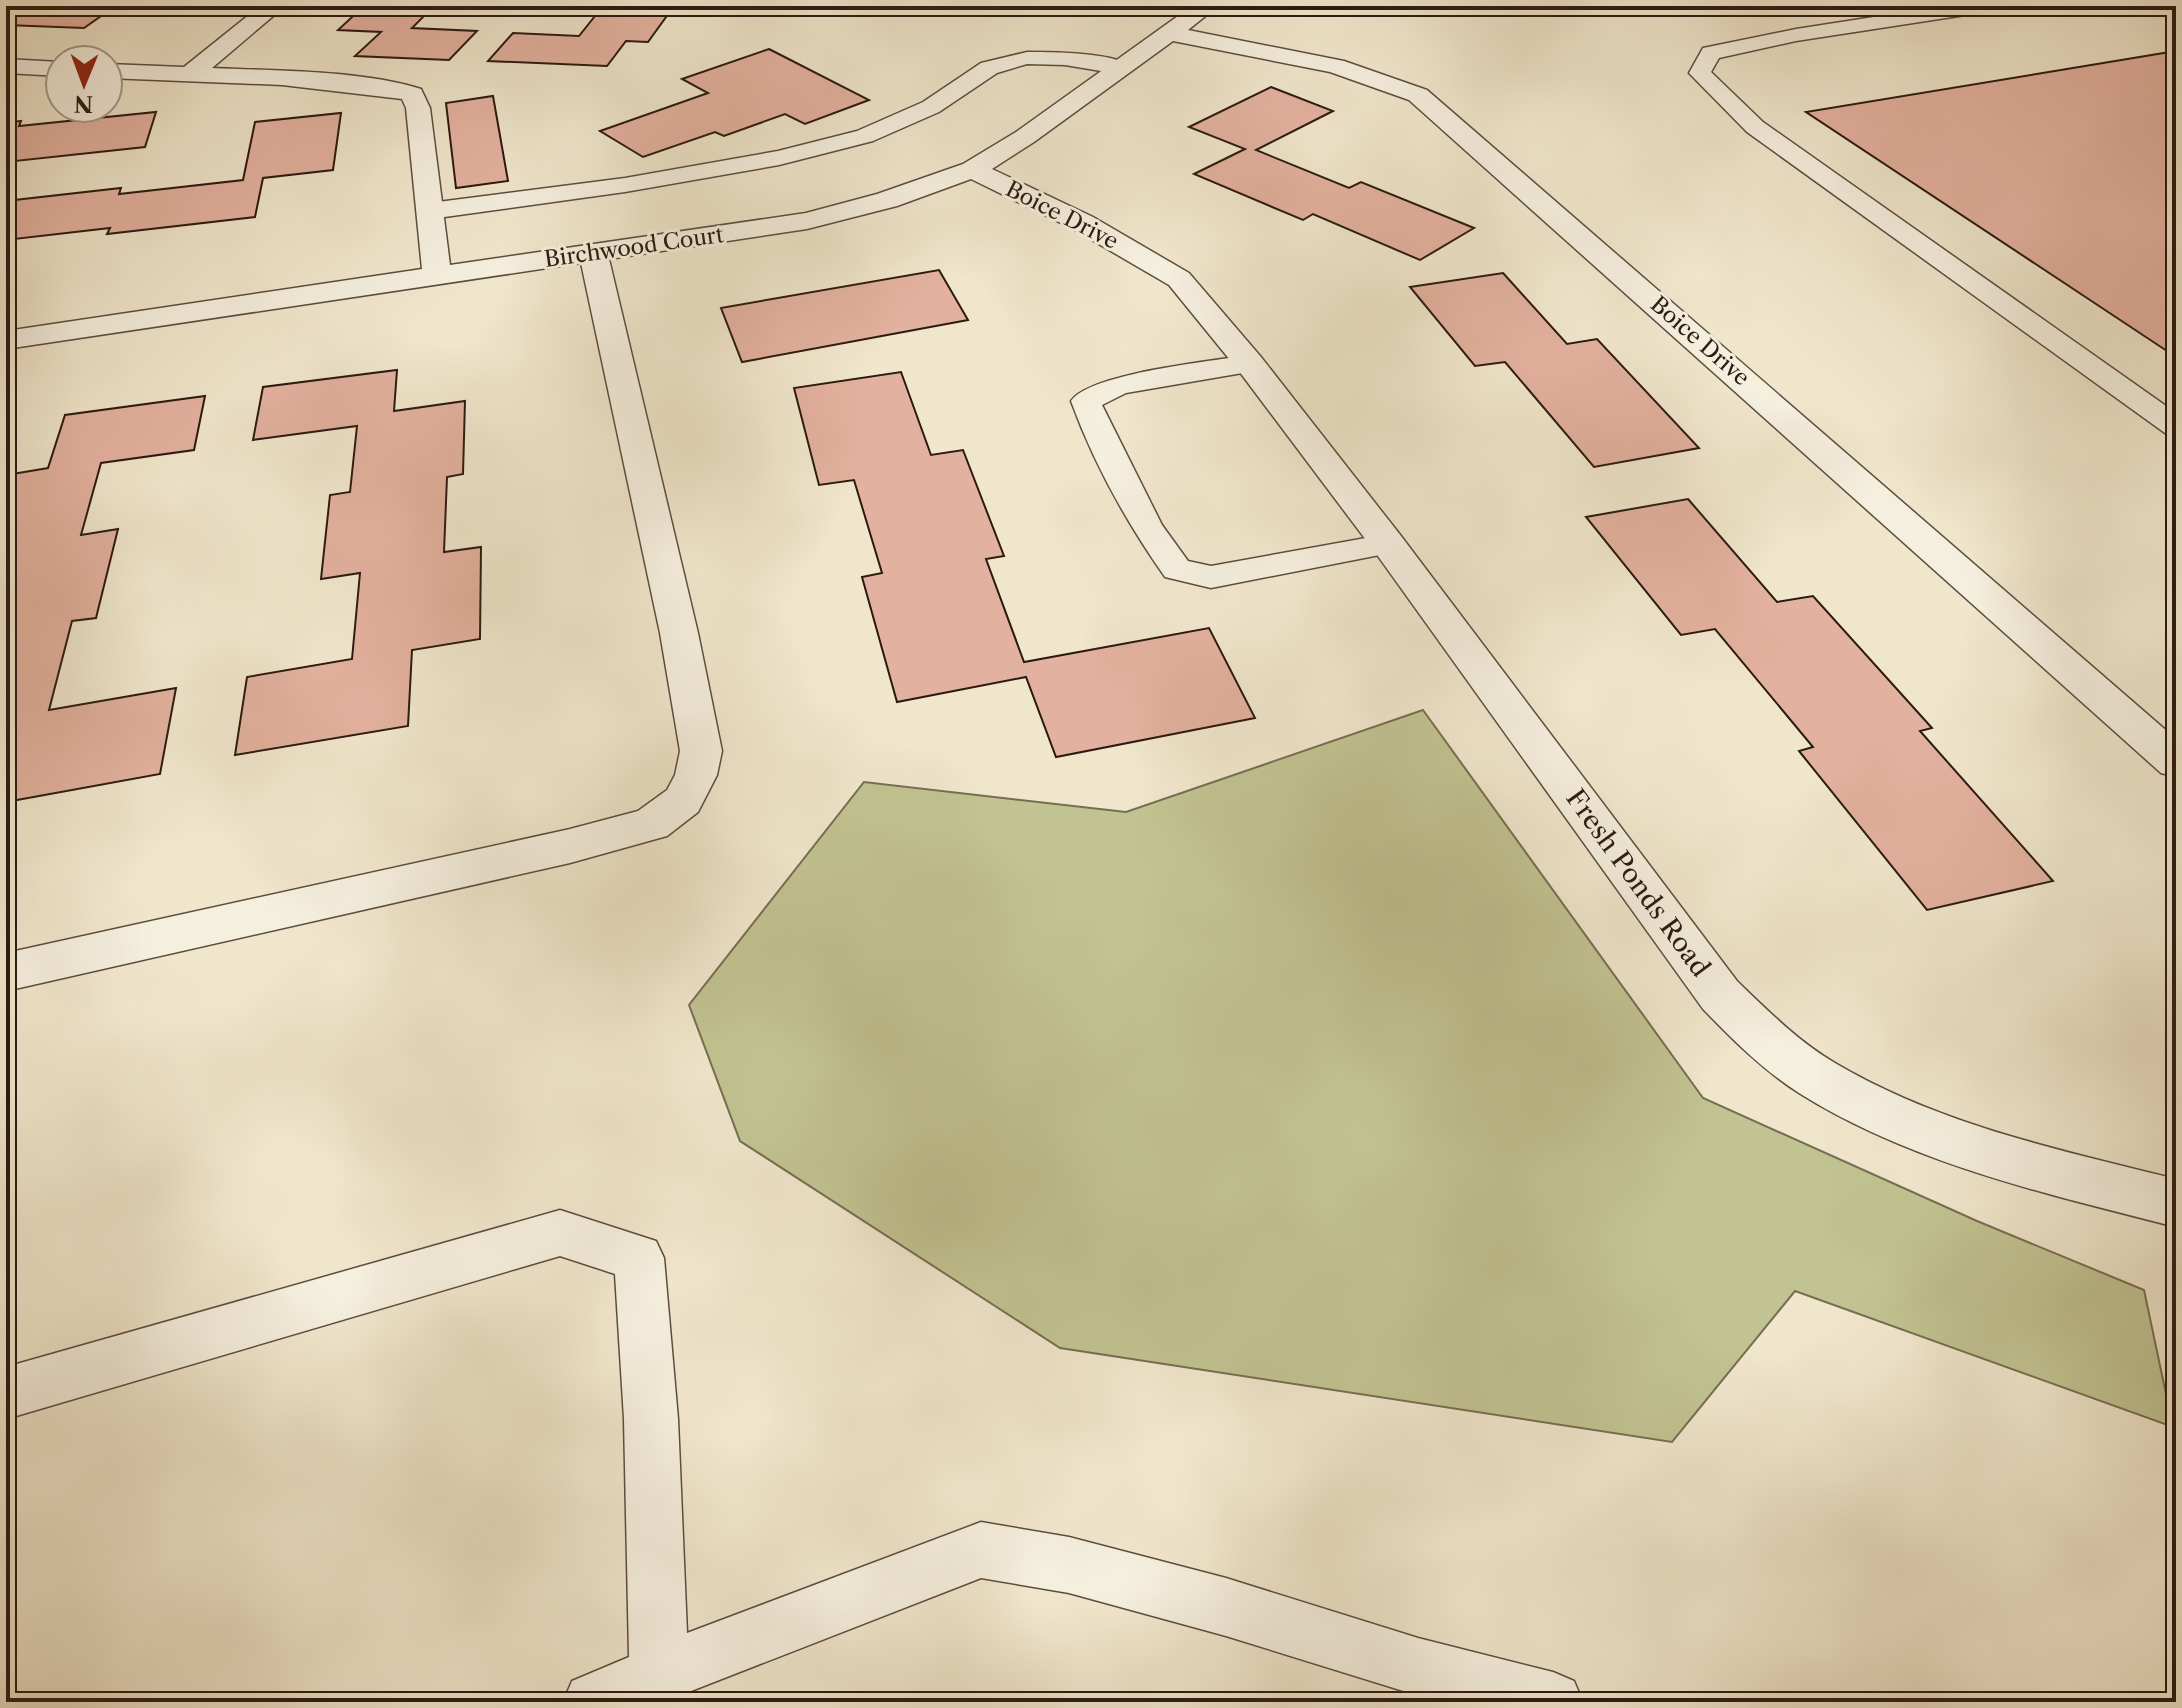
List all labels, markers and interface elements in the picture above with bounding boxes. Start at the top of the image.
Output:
north arrow [44,44,124,124]
text: N [74,90,93,117]
street label: Boice Drive [1001,175,1123,255]
street label: Birchwood Court [543,221,726,273]
street label: Boice Drive [1645,291,1755,391]
street label: Fresh Ponds Road [1559,783,1717,983]

